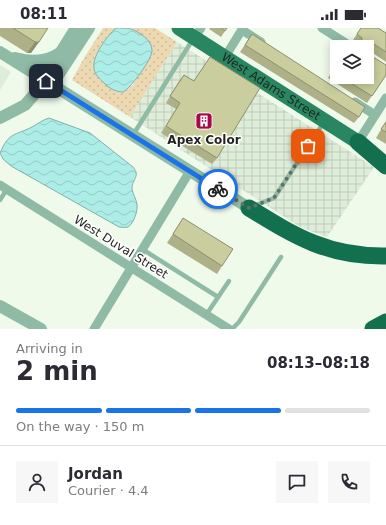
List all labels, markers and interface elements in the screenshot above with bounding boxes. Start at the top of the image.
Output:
text: 08:11 [20,5,68,23]
map controls [330,40,374,84]
button: layers [330,40,374,84]
street label: West Adams Street [219,50,323,123]
pin [29,64,63,98]
icon: home [35,70,57,92]
building icon: Apex Color [194,111,214,131]
pin [291,129,325,163]
place label: Apex Color [167,133,241,147]
icon: bag [297,135,319,157]
courier [198,169,238,209]
icon: bike [207,178,229,200]
street label: West Duval Street [71,212,171,282]
text: Arriving in [16,341,83,356]
text: 08:13–08:18 [267,354,370,372]
text: 2 min [16,356,98,386]
text: On the way · 150 m [16,419,144,434]
button: person [16,461,58,503]
button: chat [276,461,318,503]
button: phone [328,461,370,503]
text: Jordan [68,465,123,483]
text: Courier · 4.4 [68,483,149,498]

